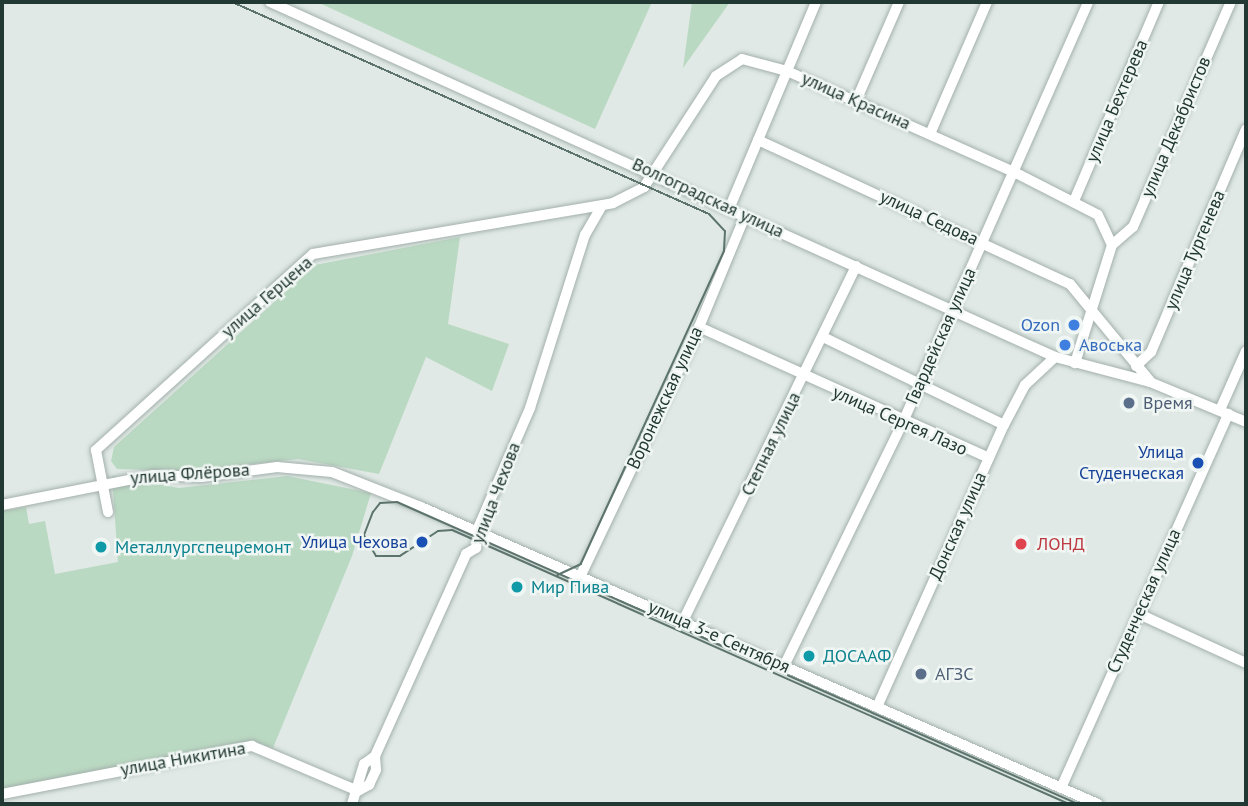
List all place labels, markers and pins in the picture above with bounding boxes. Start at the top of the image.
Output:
place label: Ozon [1021,314,1060,336]
marker: Ozon [1066,317,1082,333]
place label: Авоська [1079,334,1142,356]
marker: Авоська [1057,337,1073,353]
place label: Время [1143,392,1193,414]
marker: Время [1121,395,1137,411]
place label: Улица Студенческая [1079,442,1184,484]
marker: Улица Студенческая [1190,455,1206,471]
place label: Улица Чехова [301,531,408,553]
place label: ЛОНД [1037,533,1085,555]
marker: Улица Чехова [414,534,430,550]
marker: ЛОНД [1011,534,1031,554]
place label: Металлургспецремонт [115,536,291,558]
marker: Металлургспецремонт [93,539,109,555]
place label: Мир Пива [531,576,609,598]
marker: Мир Пива [509,579,525,595]
place label: ДОСААФ [823,645,891,667]
marker: ДОСААФ [801,648,817,664]
place label: АГЗС [935,663,974,685]
marker: АГЗС [913,666,929,682]

